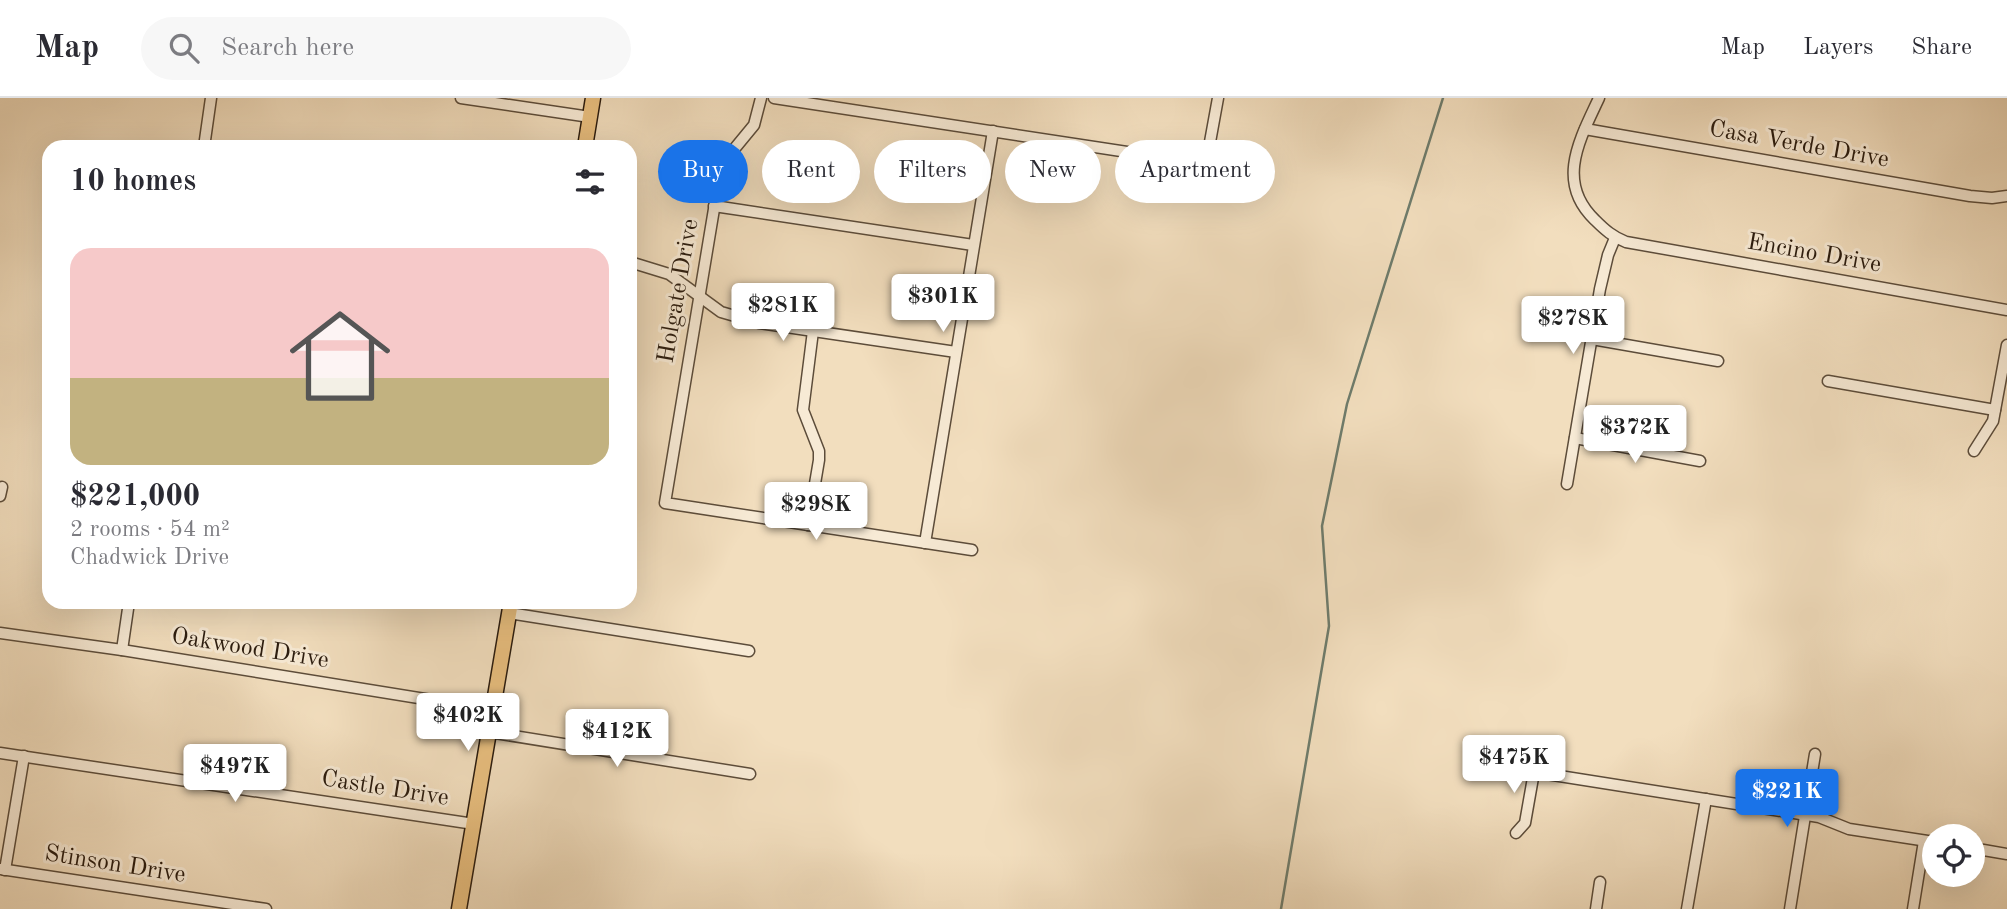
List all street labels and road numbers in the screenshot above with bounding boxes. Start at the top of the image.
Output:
street label: Casa Verde Drive [1707,117,1891,173]
street label: Holgate Drive [655,217,703,365]
street label: Encino Drive [1745,230,1883,278]
street label: Oakwood Drive [169,625,331,673]
street label: Castle Drive [320,767,450,811]
street label: Stinson Drive [43,842,187,888]

